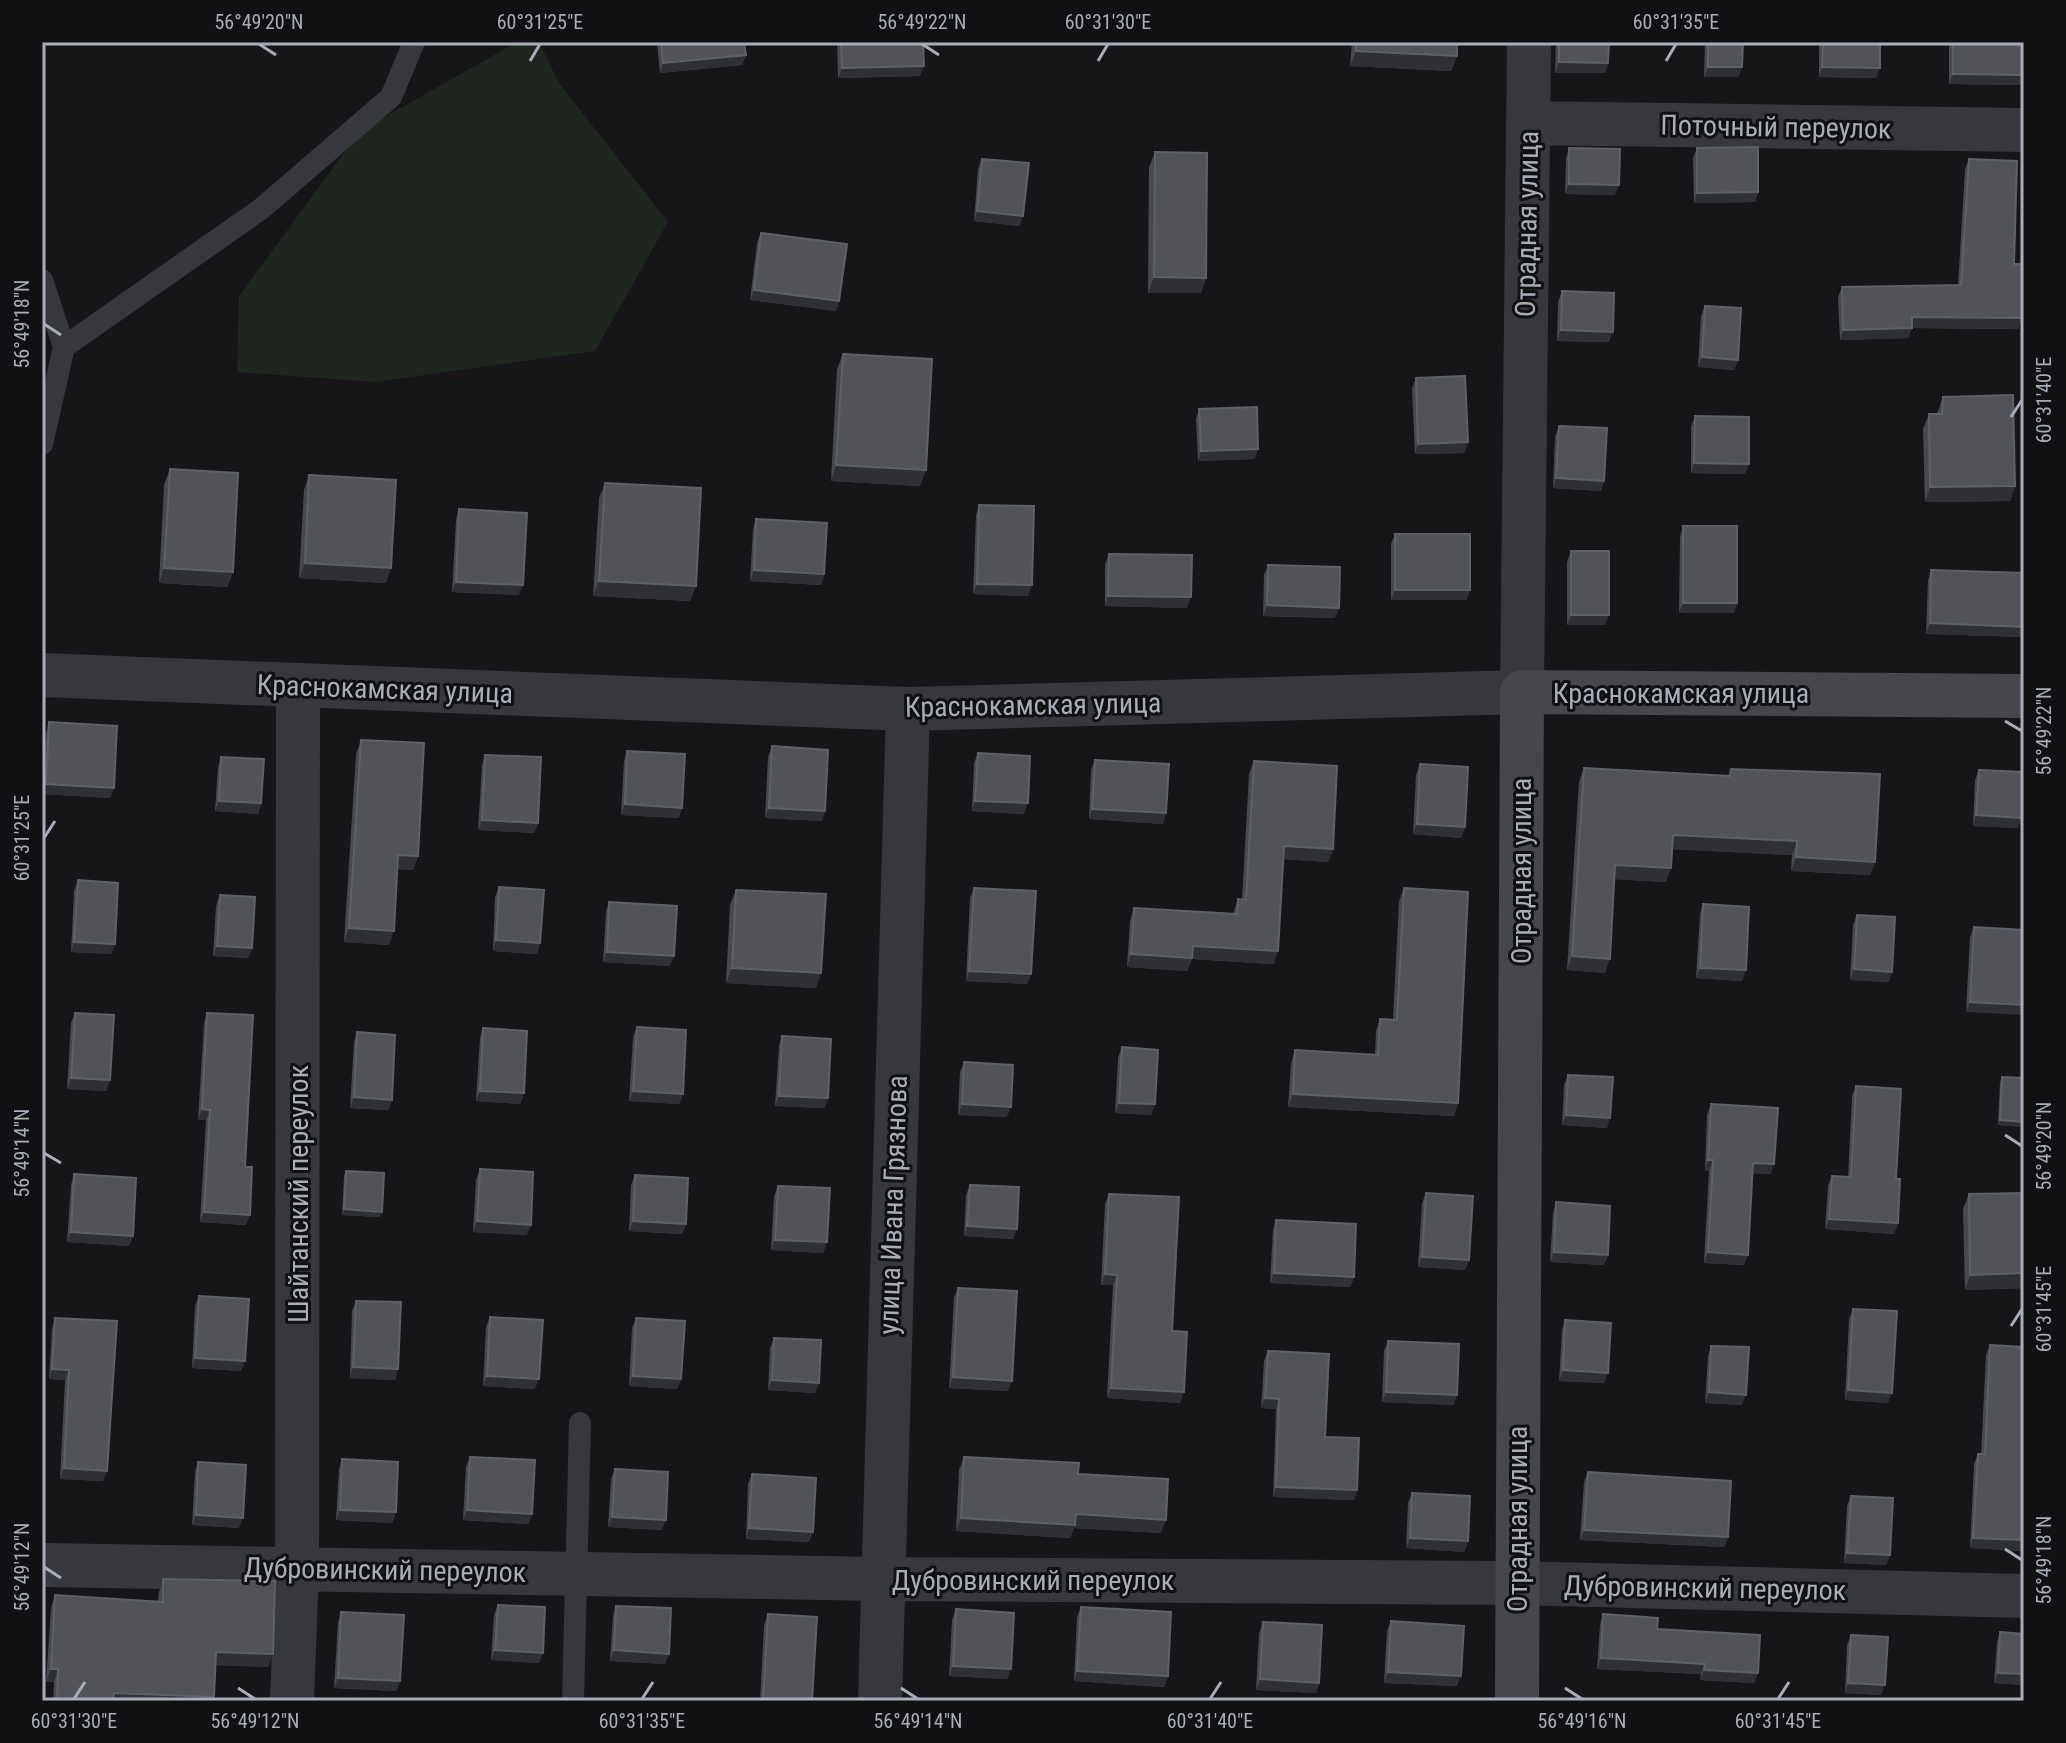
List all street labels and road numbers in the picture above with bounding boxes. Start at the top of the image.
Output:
street label: Поточный переулок [1660,108,1892,146]
street label: Отрадная улица [1509,131,1545,317]
street label: Краснокамская улица [256,668,514,710]
street label: Краснокамская улица [1553,677,1809,710]
street label: Краснокамская улица [905,686,1161,724]
street label: Отрадная улица [1505,778,1538,964]
street label: Шайтанский переулок [282,1065,315,1323]
street label: улица Ивана Грязнова [872,1075,914,1335]
street label: Отрадная улица [1501,1426,1534,1612]
street label: Дубровинский переулок [244,1551,526,1589]
street label: Дубровинский переулок [892,1564,1174,1597]
street label: Дубровинский переулок [1564,1569,1846,1607]

